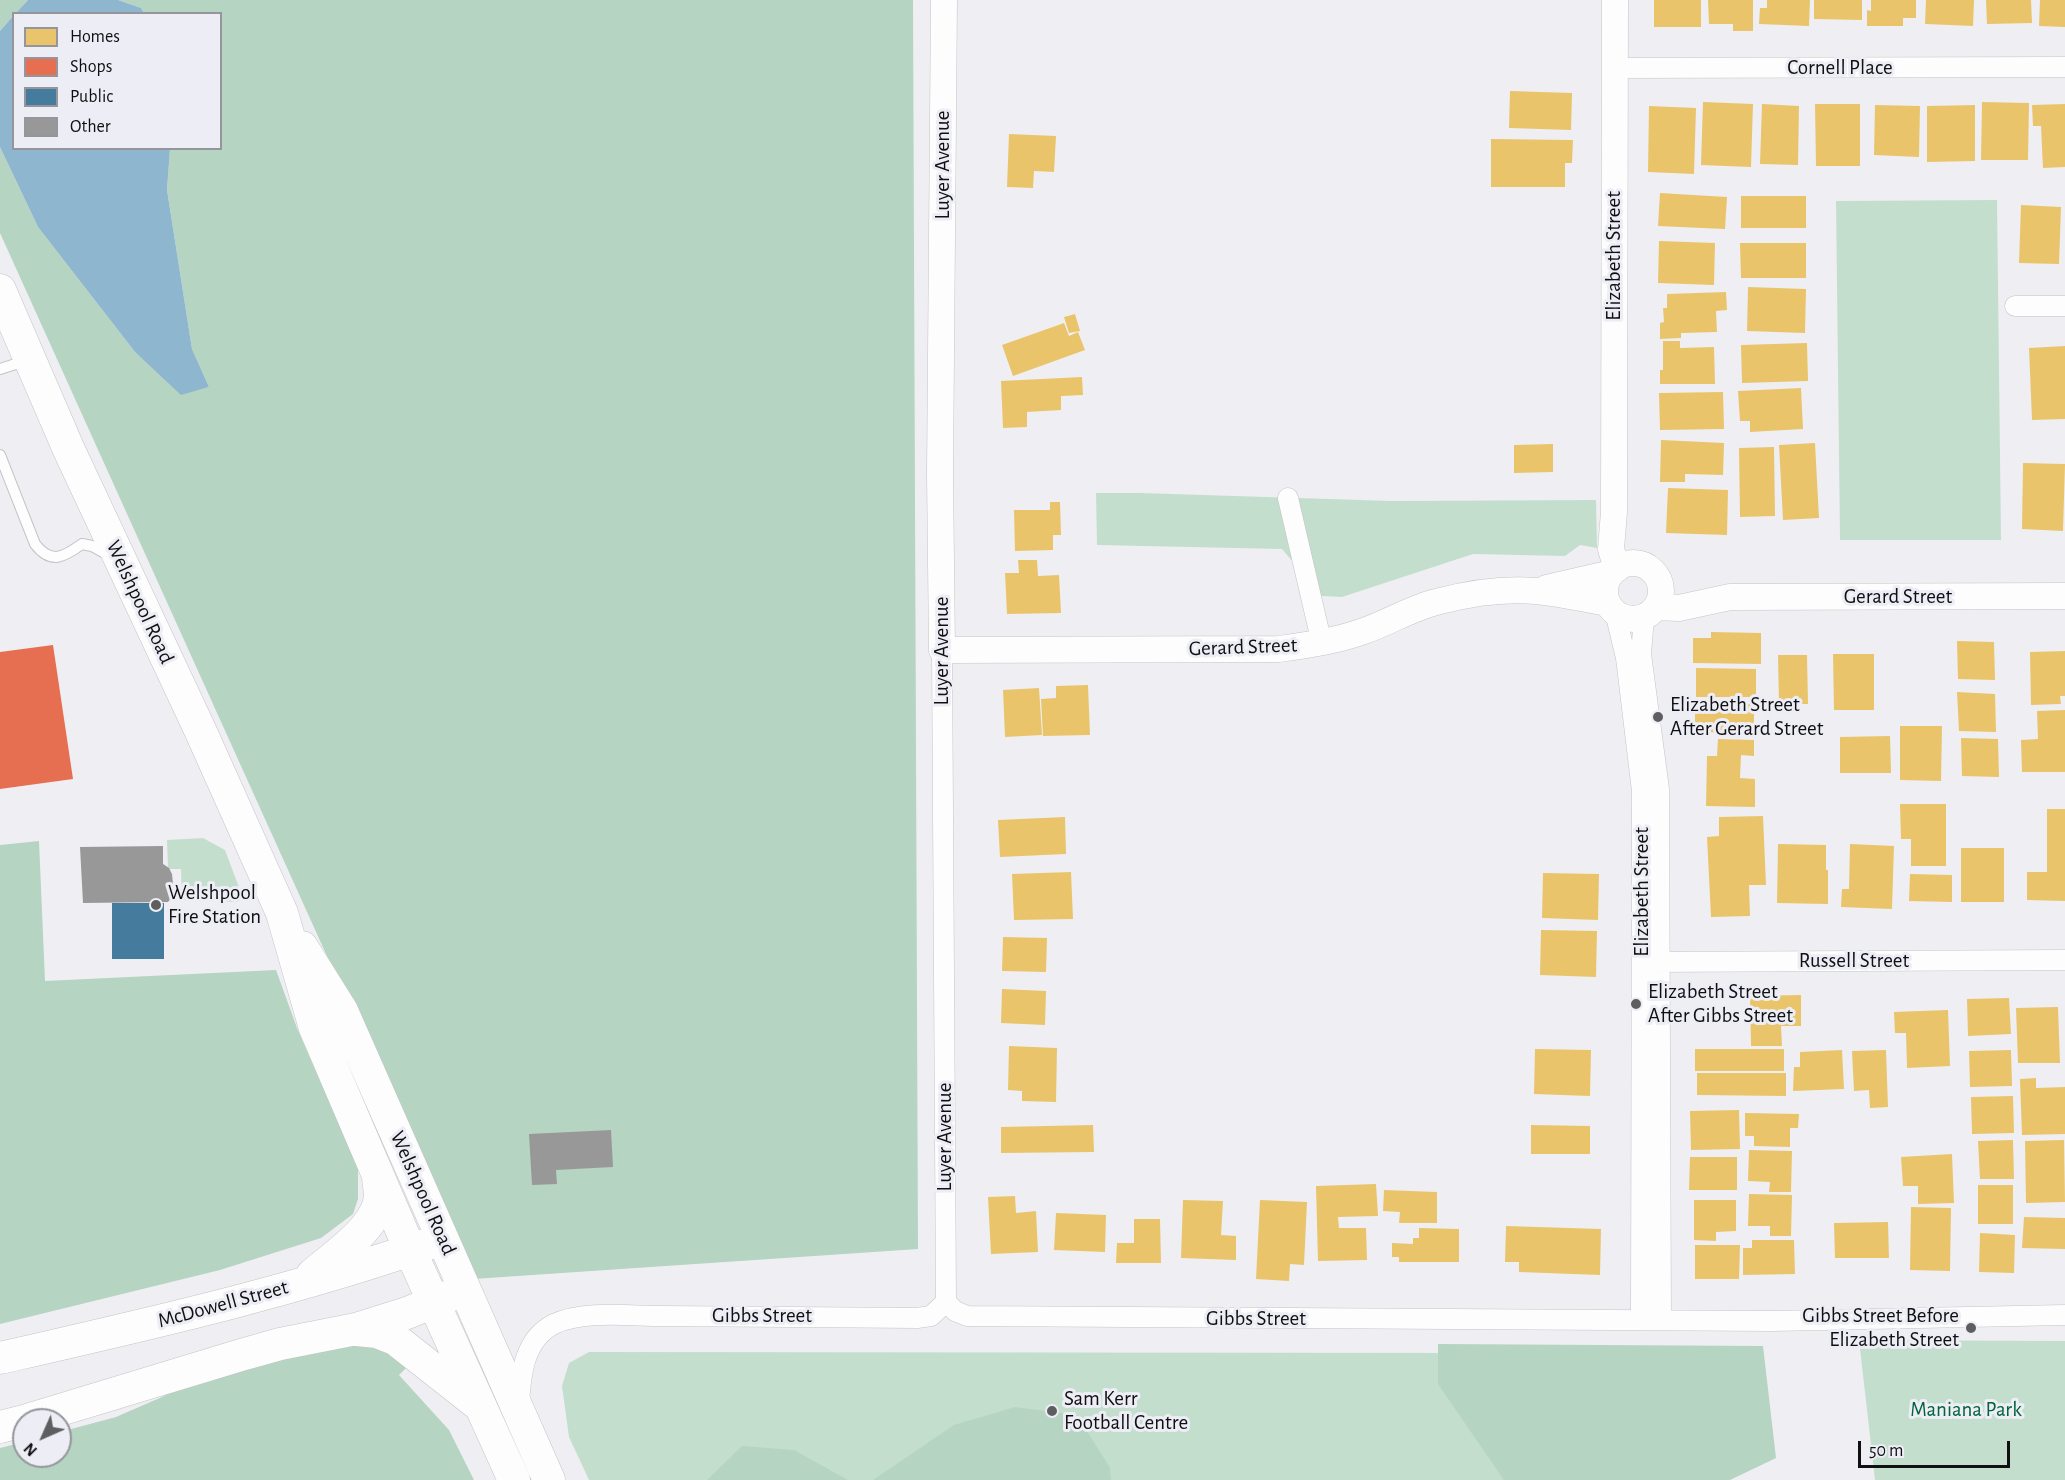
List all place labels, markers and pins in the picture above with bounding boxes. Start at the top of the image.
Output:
place label: Elizabeth Street After Gerard Street [1670,692,1823,742]
marker: Elizabeth Street After Gerard Street [1651,710,1665,724]
place label: Welshpool Fire Station [168,880,261,930]
marker: Welshpool Fire Station [149,898,163,912]
place label: Elizabeth Street After Gibbs Street [1648,979,1793,1029]
marker: Elizabeth Street After Gibbs Street [1629,997,1643,1011]
place label: Gibbs Street Before Elizabeth Street [1802,1303,1959,1353]
marker: Gibbs Street Before Elizabeth Street [1964,1321,1978,1335]
place label: Sam Kerr Football Centre [1064,1386,1188,1436]
marker: Sam Kerr Football Centre [1045,1404,1059,1418]

